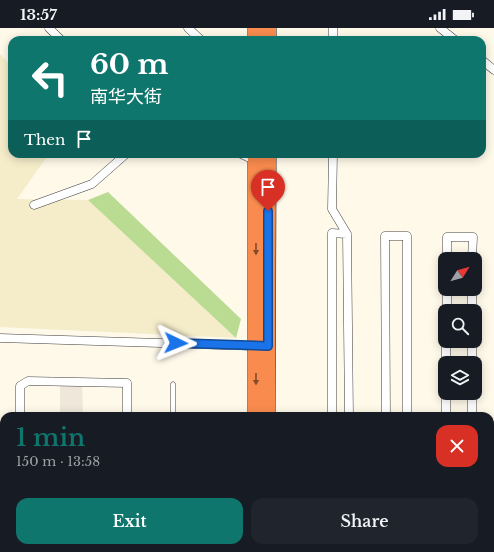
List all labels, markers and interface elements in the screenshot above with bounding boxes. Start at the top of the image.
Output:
text: 13:57 [20,5,57,24]
text: 60 m [90,47,168,82]
icon: left [24,52,76,104]
text: 南华大街 [90,86,162,108]
icon: arrive [73,128,95,150]
text: Then [24,130,65,149]
pin [251,170,285,211]
icon: arrive [257,176,279,198]
one-way arrow [253,243,259,256]
north arrow [438,252,482,296]
map controls [438,252,482,400]
button: search [438,304,482,348]
position arrow [155,322,197,364]
button: layers [438,356,482,400]
one-way arrow [253,373,259,386]
text: 1 min [16,423,85,452]
button: close [436,425,478,467]
text: 150 m · 13:58 [16,453,100,470]
button: Exit [16,498,243,544]
button: Share [251,498,478,544]

